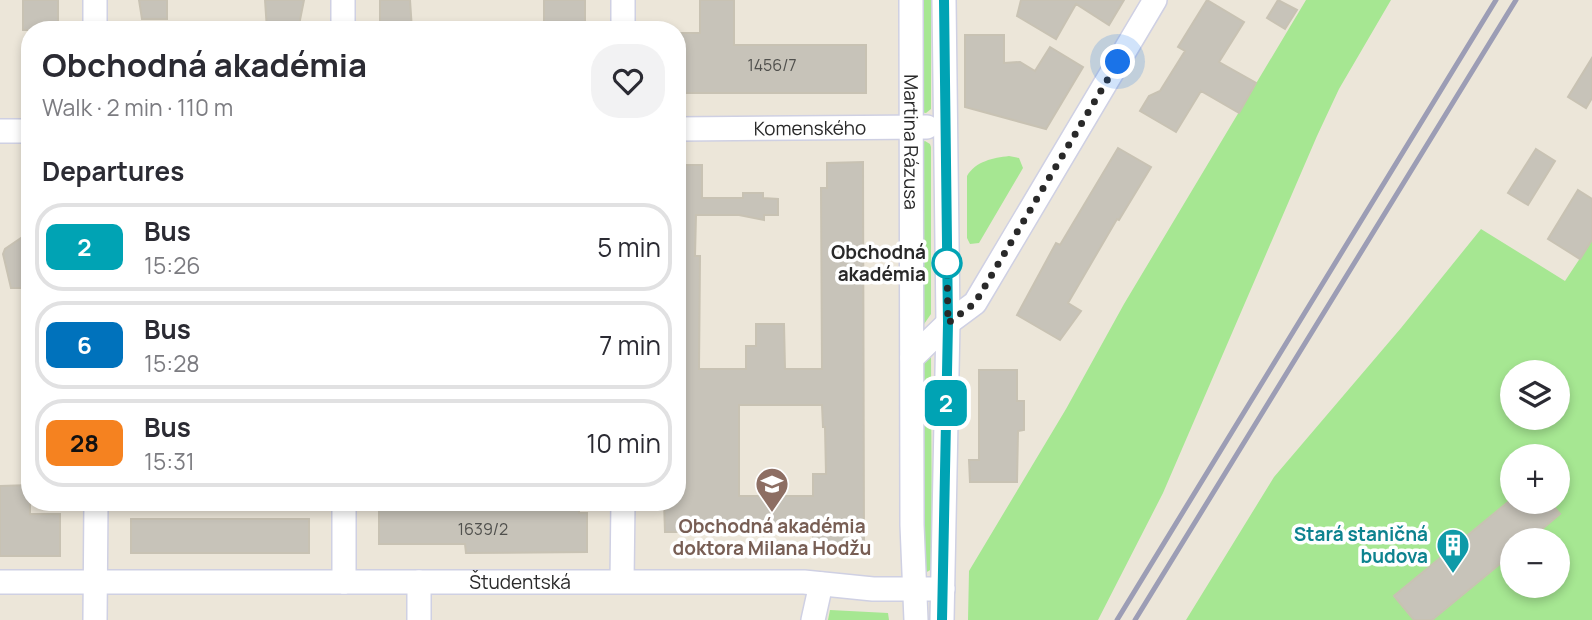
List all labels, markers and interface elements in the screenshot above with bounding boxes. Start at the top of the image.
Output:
text: Obchodná akadémia [42,42,367,87]
button: heart [591,44,665,118]
your location [1100,44,1135,79]
house number: 1456/7 [747,54,797,76]
street label: Martina Rázusa [898,74,924,210]
text: Walk · 2 min · 110 m [42,91,233,123]
street label: Komenského [754,114,866,141]
text: Departures [42,153,184,189]
text: Bus [144,213,191,249]
text: 5 min [597,229,661,265]
text: 2 [77,230,92,263]
place label: Obchodná akadémia [831,239,926,287]
marker: Obchodná akadémia [932,248,962,278]
text: 15:26 [144,249,201,281]
text: Bus [144,311,191,347]
text: 7 min [599,327,661,363]
text: 6 [77,328,92,361]
text: 15:28 [144,347,200,379]
map controls [1500,360,1570,598]
button: layers [1500,360,1570,430]
line badge: 2 [923,380,969,426]
text: 2 [939,386,953,419]
text: Bus [144,409,191,445]
text: 10 min [586,425,661,461]
text: 28 [70,426,99,459]
button: + [1500,444,1570,514]
text: 15:31 [144,445,195,477]
school or university icon: Obchodná akadémia doktora Milana Hodžu [753,465,791,514]
place label: Obchodná akadémia doktora Milana Hodžu [673,513,871,561]
house number: 1639/2 [458,518,508,540]
place label: Stará staničná budova [1294,521,1428,569]
building icon: Stará staničná budova [1434,526,1472,575]
button: − [1500,528,1570,598]
street label: Študentská [469,569,571,595]

